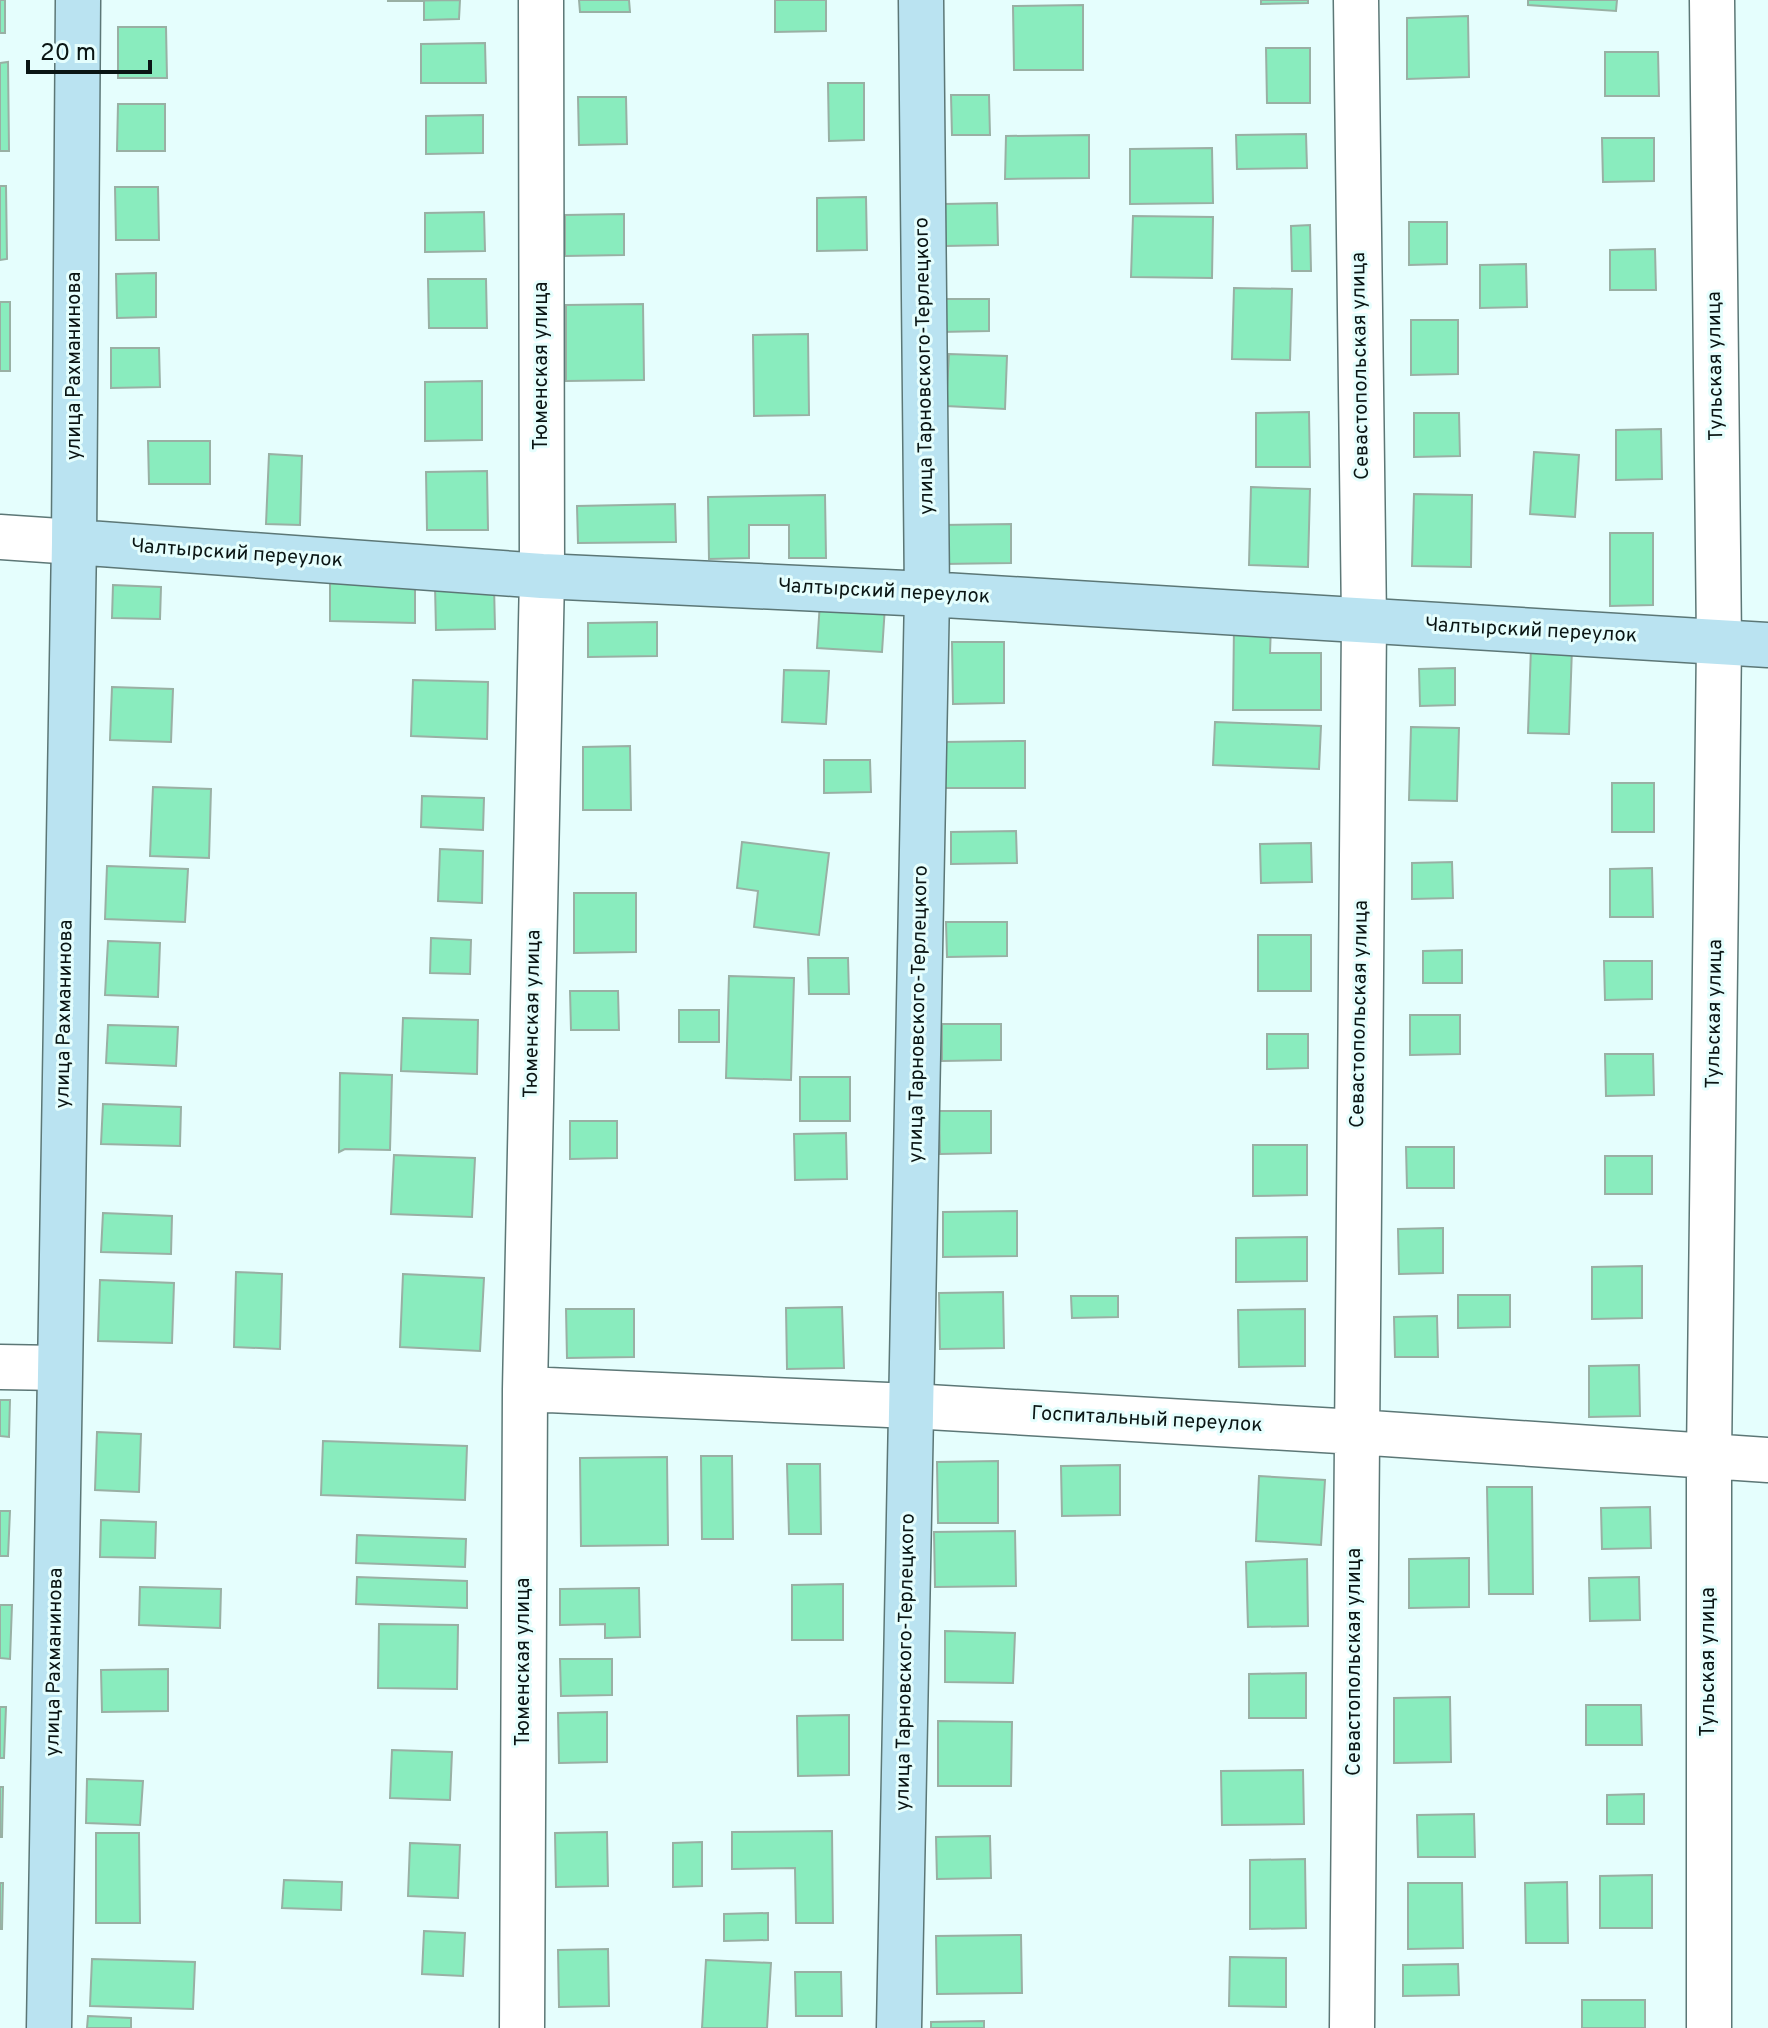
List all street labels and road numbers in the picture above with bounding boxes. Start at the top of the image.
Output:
street label: улица Тарновского-Терлецкого [909,217,941,515]
street label: Севастопольская улица [1346,252,1376,480]
street label: улица Рахманинова [62,272,88,460]
street label: Тюменская улица [529,282,555,450]
street label: Тульская улица [1702,291,1730,441]
street label: Чалтырский переулок [130,534,344,574]
street label: Чалтырский переулок [777,573,991,611]
street label: Чалтырский переулок [1424,612,1638,650]
street label: улица Тарновского-Терлецкого [903,865,935,1163]
street label: Севастопольская улица [1345,900,1375,1128]
street label: улица Рахманинова [50,919,80,1109]
street label: Тюменская улица [519,929,547,1099]
street label: Тульская улица [1701,939,1729,1089]
street label: Госпитальный переулок [1031,1401,1263,1439]
street label: улица Тарновского-Терлецкого [890,1513,922,1811]
street label: Севастопольская улица [1342,1548,1368,1776]
street label: улица Рахманинова [40,1567,70,1757]
street label: Тюменская улица [511,1578,537,1746]
street label: Тульская улица [1696,1587,1722,1737]

